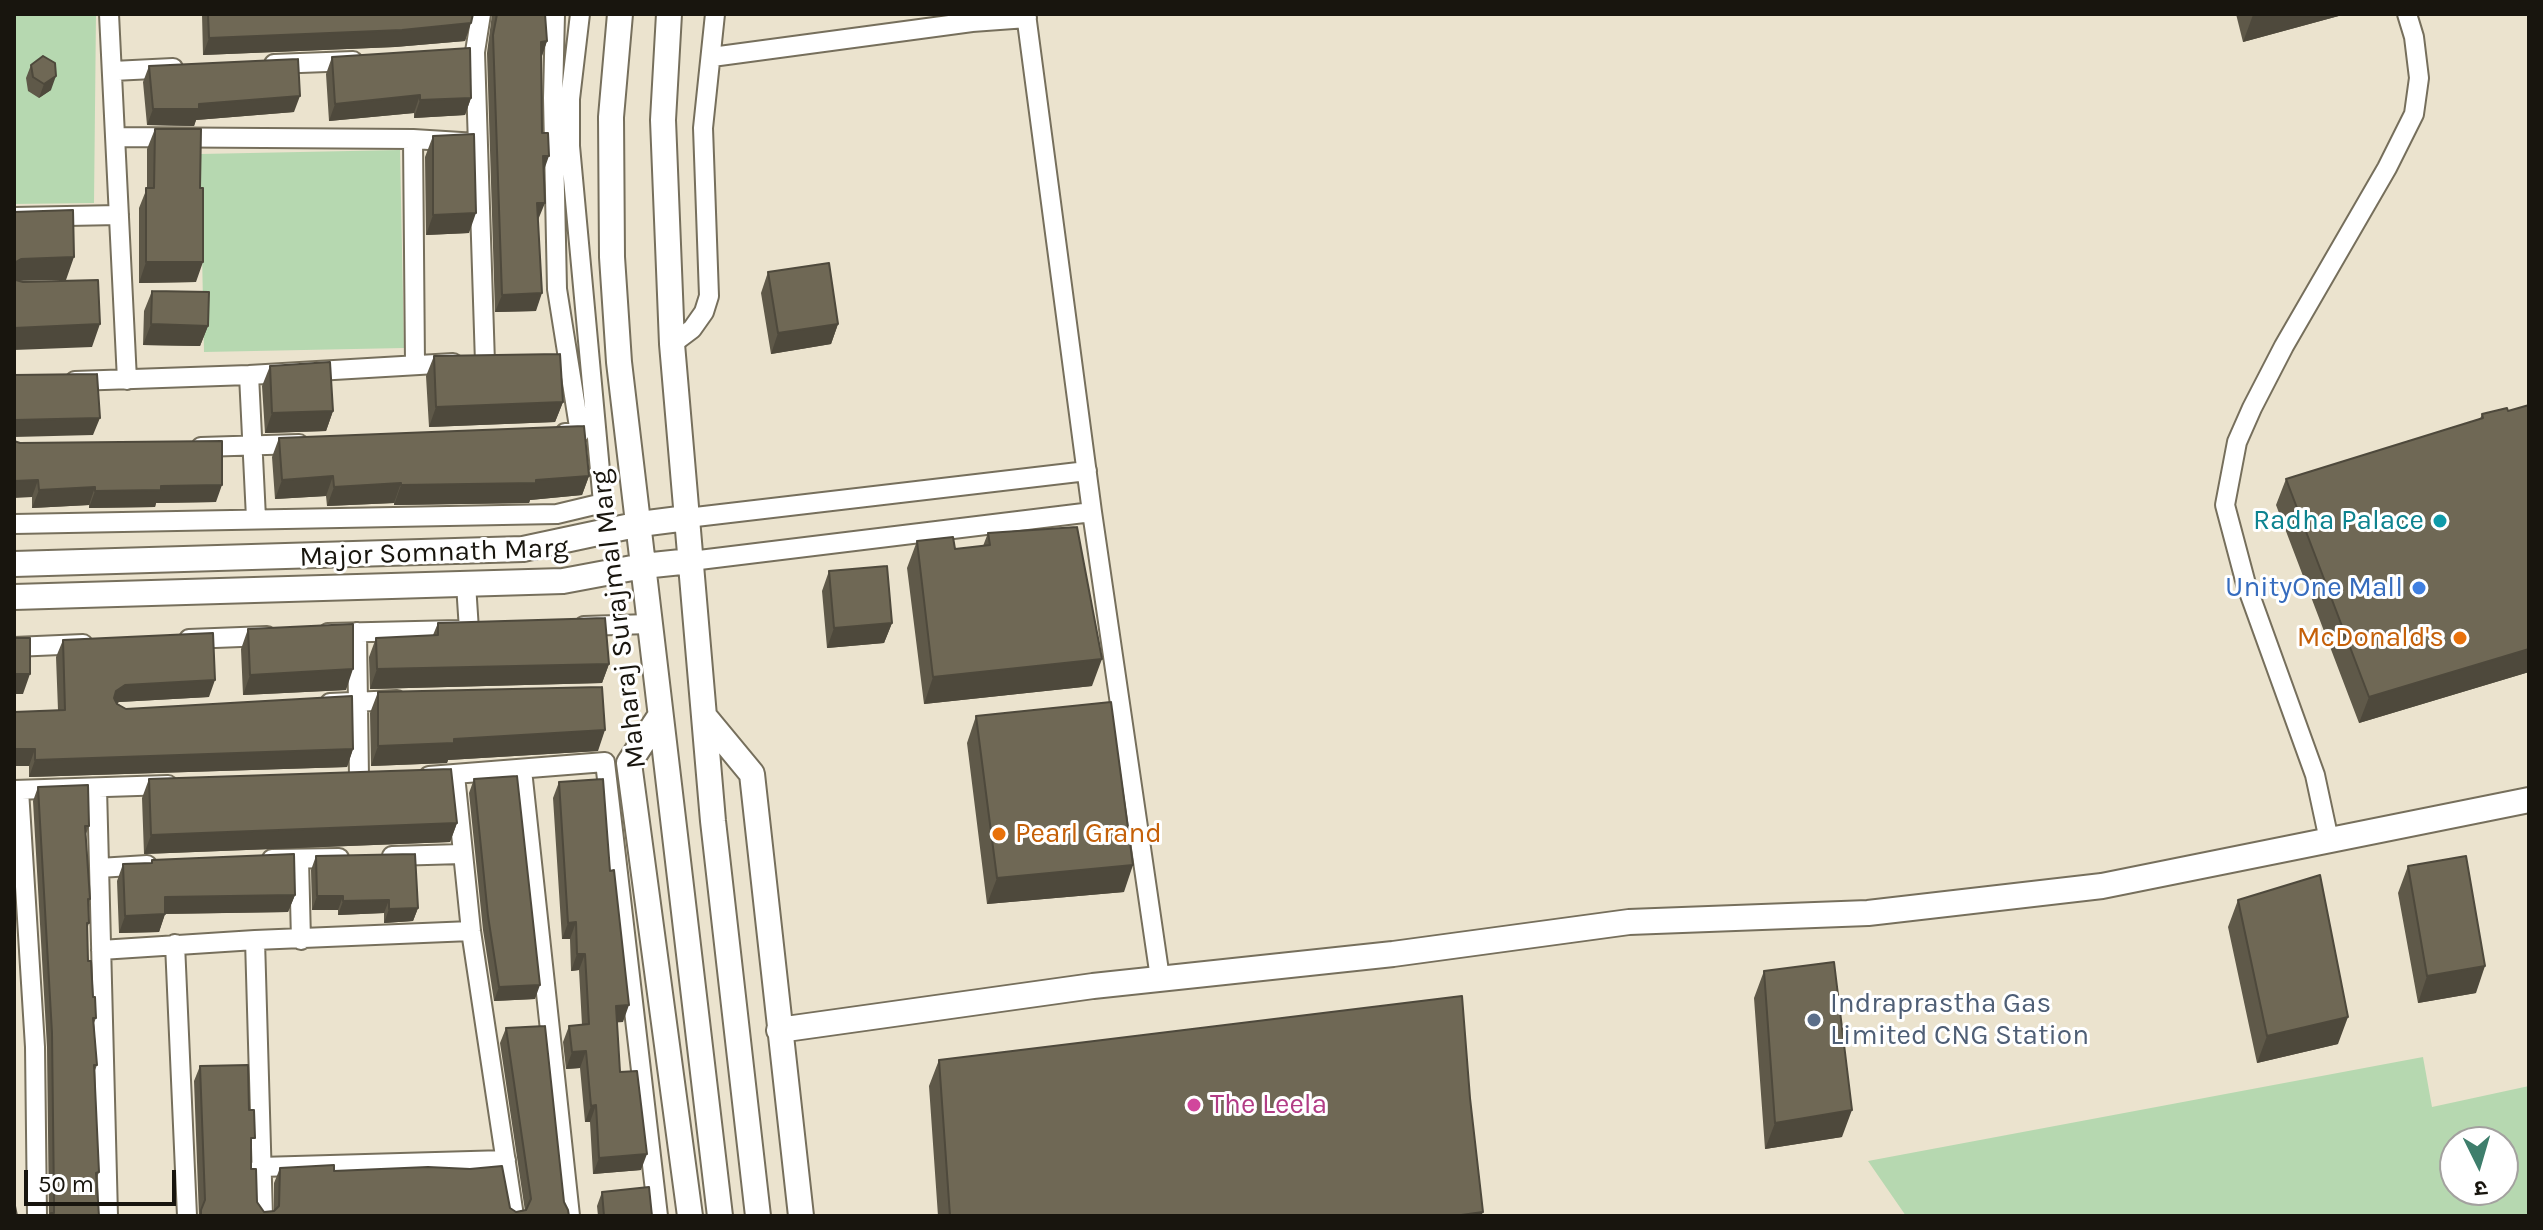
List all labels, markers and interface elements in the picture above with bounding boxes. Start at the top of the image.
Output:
street label: Maharaj Surajmal Marg [584,467,654,771]
place label: Radha Palace [2253,504,2424,538]
marker: Radha Palace [2431,512,2449,530]
street label: Major Somnath Marg [299,532,569,574]
place label: UnityOne Mall [2225,571,2403,605]
marker: UnityOne Mall [2410,579,2428,597]
place label: McDonald's [2297,621,2444,655]
marker: McDonald's [2451,629,2469,647]
place label: Pearl Grand [1015,817,1162,851]
marker: Pearl Grand [990,825,1008,843]
place label: Indraprastha Gas Limited CNG Station [1830,987,2089,1053]
marker: Indraprastha Gas Limited CNG Station [1805,1011,1823,1029]
place label: The Leela [1210,1088,1327,1122]
marker: The Leela [1185,1096,1203,1114]
north arrow [2439,1126,2519,1206]
scale bar [28,1154,180,1204]
text: 50 m [38,1170,94,1198]
text: उ [2473,1174,2488,1201]

